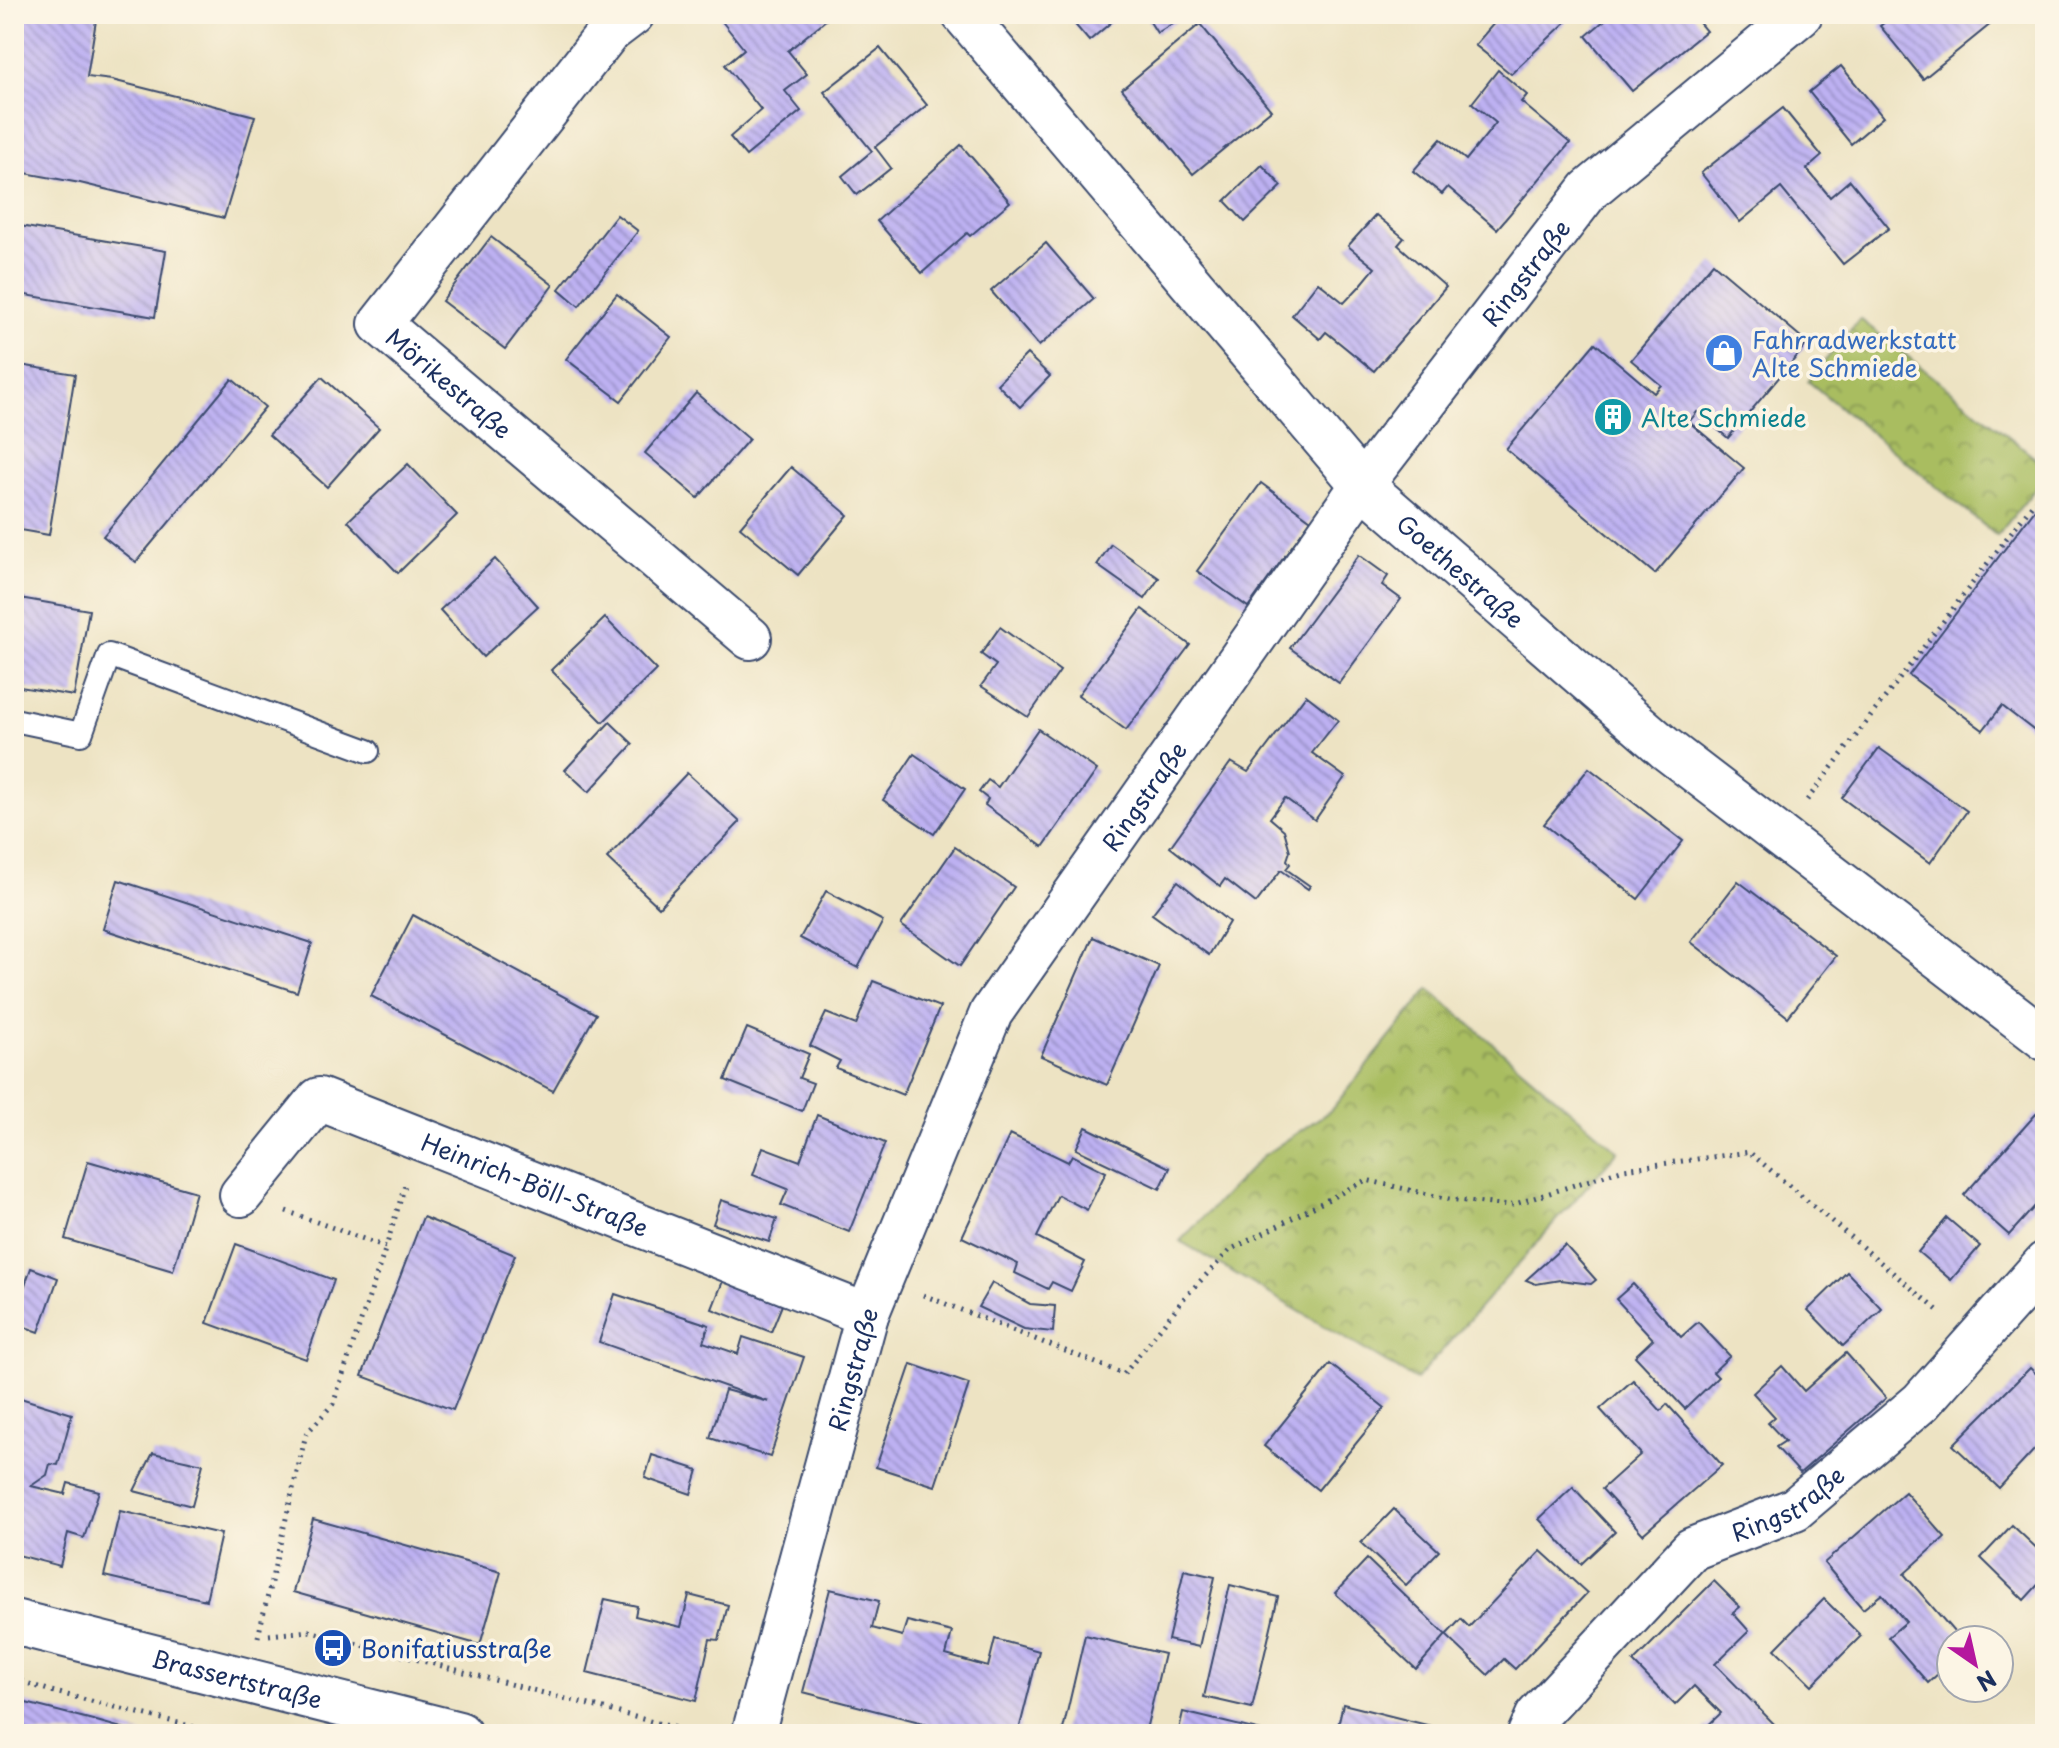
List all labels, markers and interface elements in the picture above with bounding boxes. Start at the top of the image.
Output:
street label: Ringstraße [1472,211,1578,334]
street label: Mörikestraße [379,319,520,447]
place label: Fahrradwerkstatt Alte Schmiede [1752,321,1956,385]
shop icon: Fahrradwerkstatt Alte Schmiede [1703,332,1745,374]
building icon: Alte Schmiede [1592,396,1634,438]
place label: Alte Schmiede [1641,399,1807,435]
street label: Goethestraße [1389,505,1532,636]
street label: Ringstraße [1092,734,1195,858]
street label: Heinrich-Böll-Straße [416,1123,654,1245]
street label: Ringstraße [818,1301,886,1435]
street label: Ringstraße [1726,1457,1852,1550]
north arrow [1935,1624,2015,1704]
bus stop icon: Bonifatiusstraße [312,1627,354,1669]
place label: Bonifatiusstraße [361,1630,552,1666]
street label: Brassertstraße [148,1639,326,1717]
text: N [1971,1663,2003,1700]

